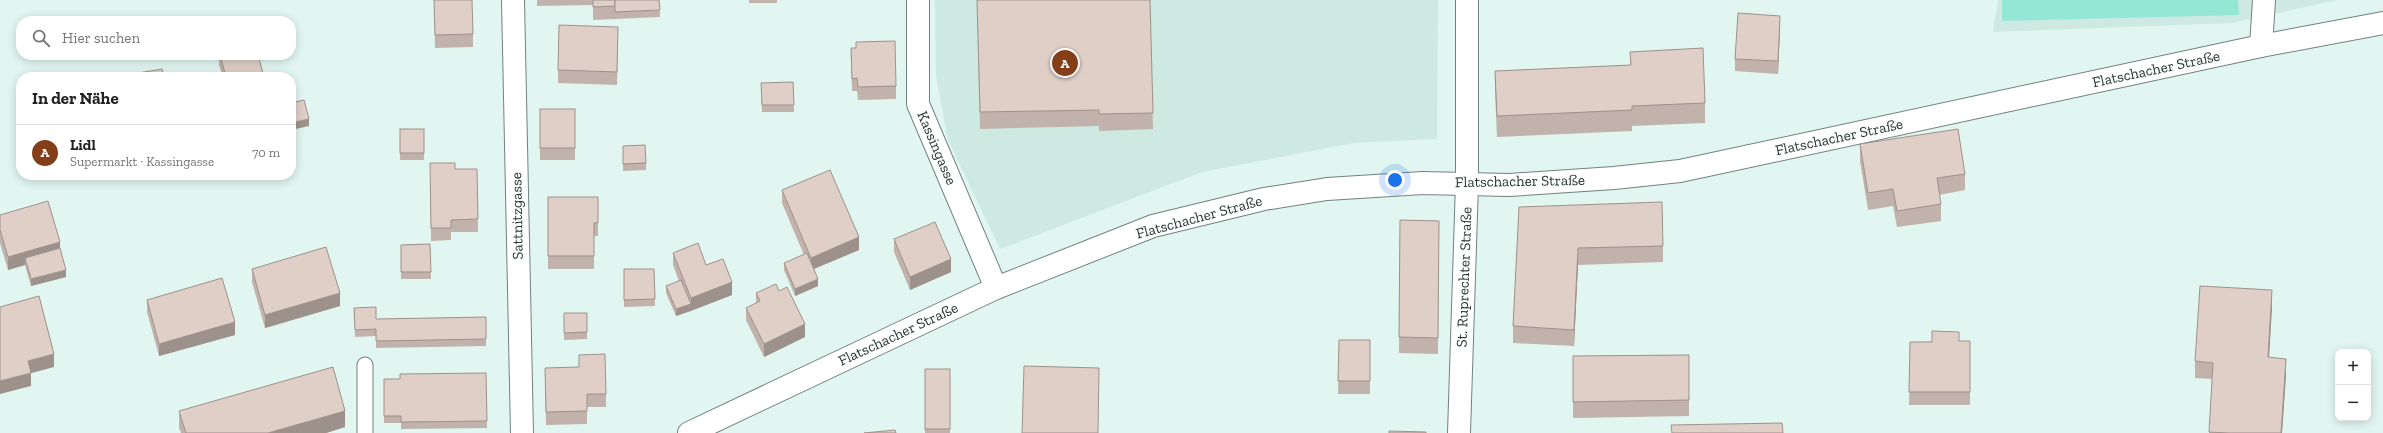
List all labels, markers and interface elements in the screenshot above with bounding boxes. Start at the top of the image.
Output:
search box [16,16,296,60]
icon: search [30,27,52,49]
text: Hier suchen [62,29,140,47]
street label: Flatschacher Straße [2090,47,2222,91]
pin: A [1052,48,1078,78]
text: In der Nähe [32,88,119,108]
street label: Kassingasse [913,108,961,188]
street label: Flatschacher Straße [1773,115,1905,159]
text: Lidl [70,136,96,154]
text: A [41,145,49,160]
text: 70 m [252,145,280,160]
text: Supermarkt · Kassingasse [70,154,214,169]
your location [1385,170,1405,190]
street label: Flatschacher Straße [1455,171,1585,191]
street label: Sattnitzgasse [507,172,527,260]
street label: Flatschacher Straße [1134,191,1264,243]
street label: St. Ruprechter Straße [1453,206,1475,348]
street label: Flatschacher Straße [835,298,961,370]
map controls [2335,349,2371,421]
button: + [2335,349,2371,385]
button: − [2335,385,2371,421]

